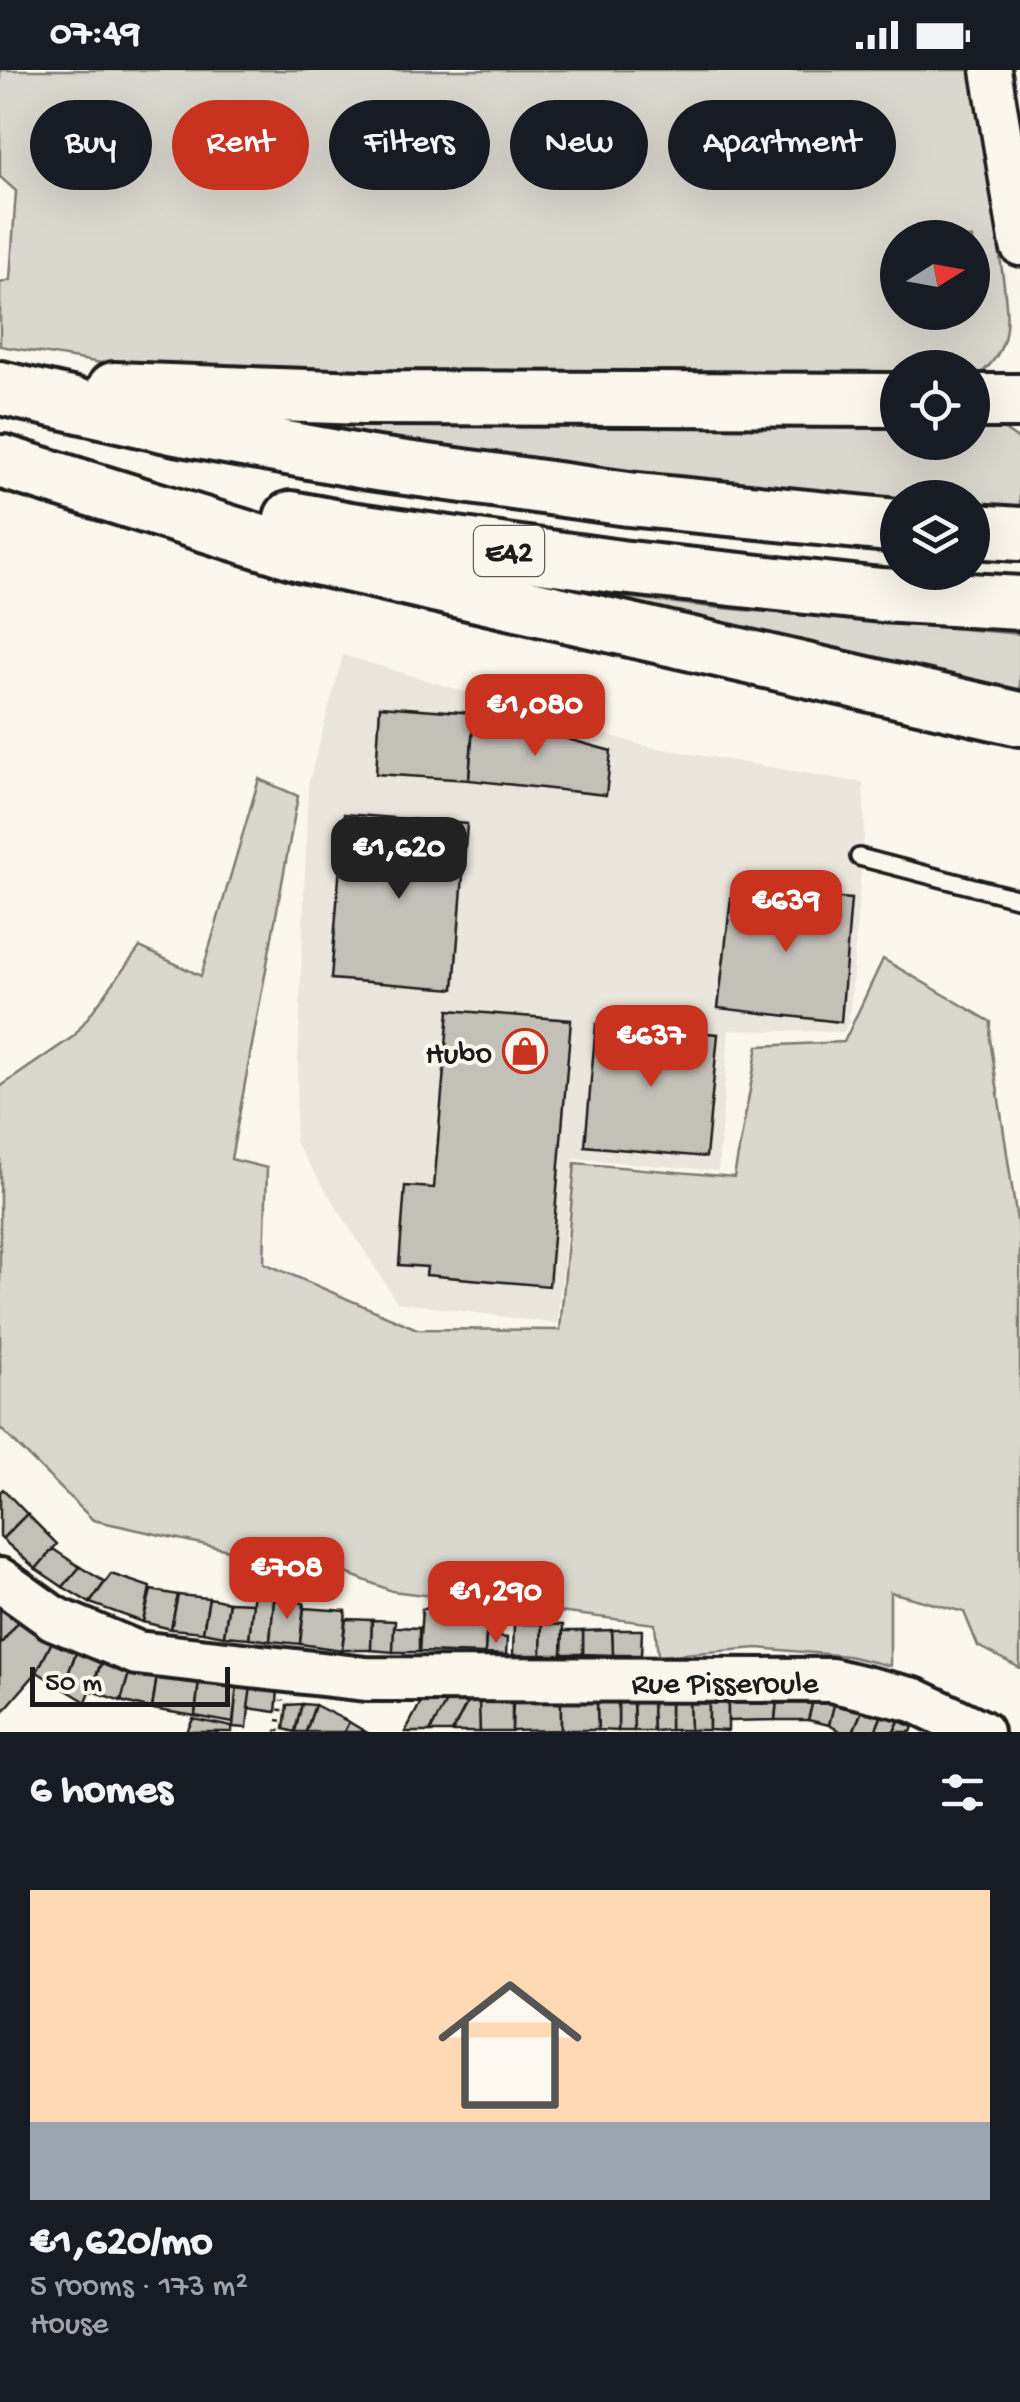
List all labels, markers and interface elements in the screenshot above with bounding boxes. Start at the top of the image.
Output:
text: 07:49 [50,13,140,57]
chip: Buy [30,100,152,190]
chip: Rent [172,100,309,190]
chip: Filters [329,100,490,190]
chip: New [510,100,648,190]
chip: Apartment [668,100,896,190]
north arrow [880,220,990,330]
map controls [880,220,990,590]
button: locate [880,350,990,460]
button: layers [880,480,990,590]
road number: E42 [474,526,544,576]
pin: €1,080 [454,674,616,759]
text: €1,080 [487,687,583,725]
pin: €1,620 [318,817,480,902]
text: €1,620 [353,830,445,868]
pin: €639 [727,870,845,955]
text: €639 [752,883,820,921]
pin: €637 [592,1005,710,1090]
text: €637 [617,1018,685,1056]
shop icon: Hubo [502,1028,548,1074]
place label: Hubo [425,1037,492,1075]
pin: €708 [228,1537,346,1622]
text: €708 [251,1550,323,1588]
pin: €1,290 [415,1561,577,1646]
text: €1,290 [450,1574,542,1612]
scale bar [30,1662,230,1706]
street label: Rue Pisseroule [631,1667,819,1705]
text: 50 m [45,1668,102,1701]
icon: filters [935,1765,990,1820]
text: 6 homes [30,1768,173,1817]
icon: home [420,1955,600,2135]
text: €1,620/mo [30,2220,213,2269]
text: 5 rooms · 173 m² [30,2269,248,2307]
text: House [30,2307,108,2345]

